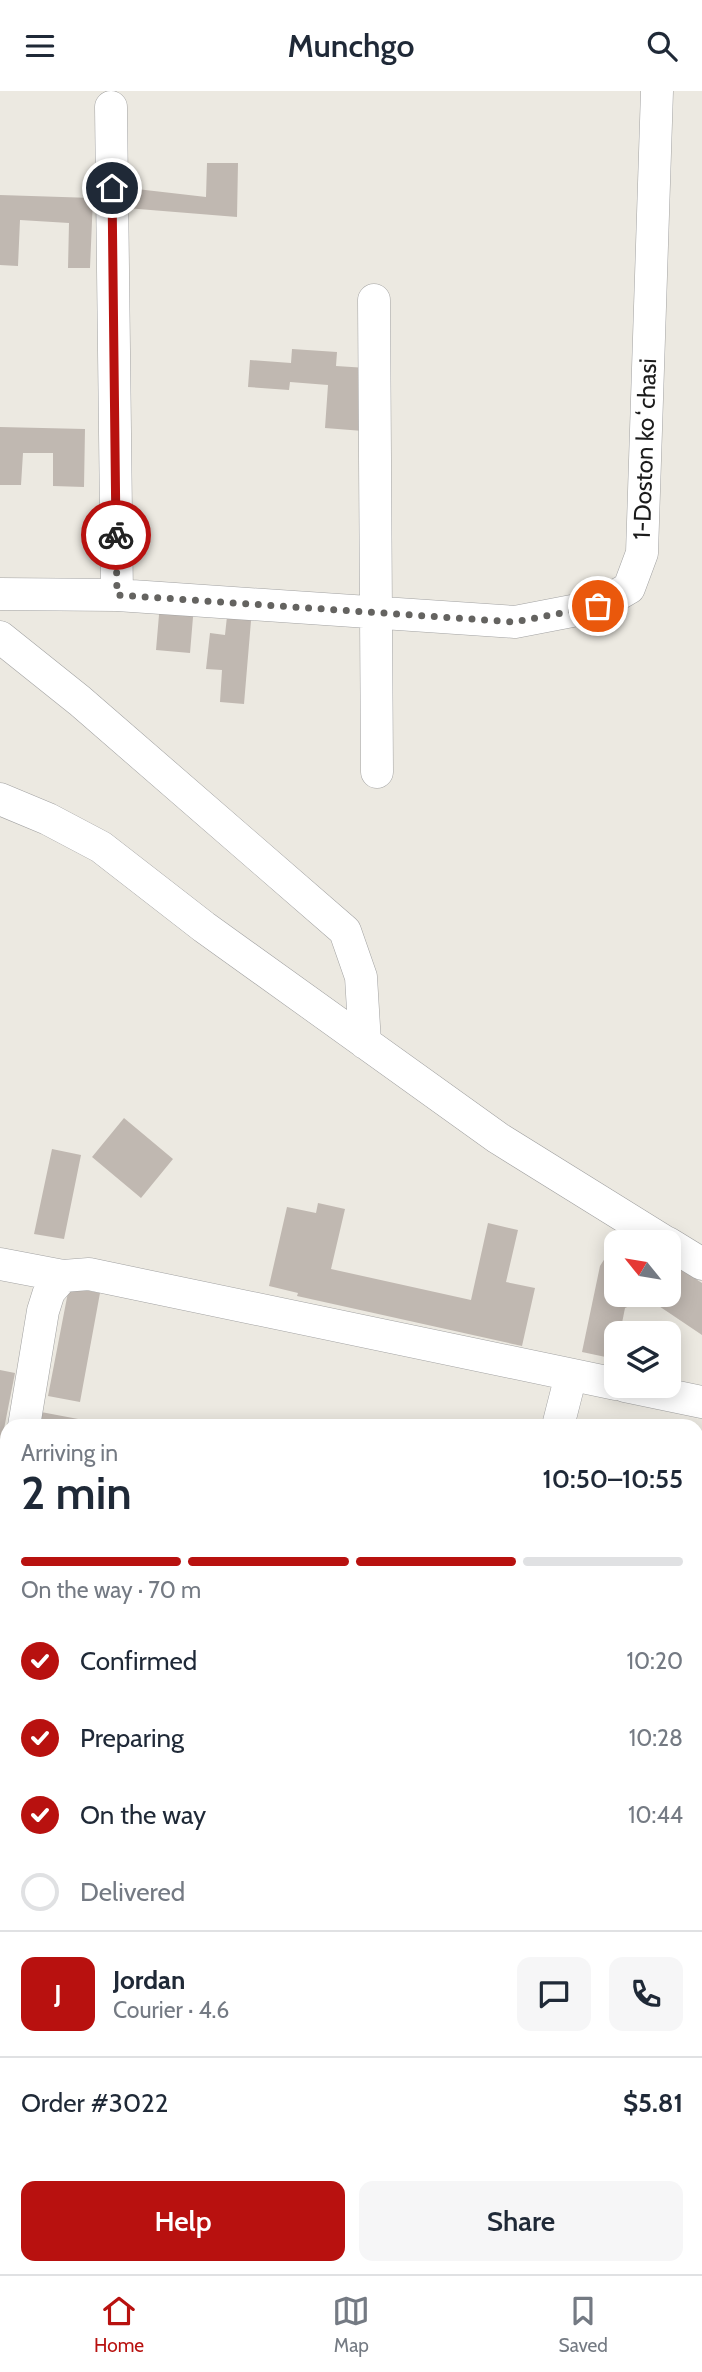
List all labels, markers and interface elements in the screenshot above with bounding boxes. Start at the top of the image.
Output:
text: Munchgo [287,26,415,65]
icon: menu [21,27,59,65]
icon: search [643,27,681,65]
pin [82,158,142,218]
icon: home [93,169,131,207]
street label: 1-Doston koʻchasi [627,358,662,540]
courier [81,500,151,570]
icon: bike [97,516,135,554]
pin [568,576,628,636]
icon: bag [579,587,617,625]
north arrow [604,1230,681,1307]
map controls [604,1230,681,1398]
button: layers [604,1321,681,1398]
text: Arriving in [21,1439,118,1467]
text: 10:50–10:55 [543,1463,683,1495]
text: 2 min [21,1465,132,1521]
text: On the way · 70 m [21,1576,201,1604]
icon: check [21,1642,59,1680]
text: Confirmed [80,1645,197,1677]
text: 10:20 [627,1647,683,1675]
icon: check [21,1719,59,1757]
text: Preparing [80,1722,184,1754]
text: 10:28 [629,1724,683,1752]
icon: check [21,1796,59,1834]
text: On the way [80,1799,206,1831]
text: 10:44 [628,1801,683,1829]
text: Delivered [80,1876,185,1908]
button: chat [517,1957,591,2031]
button: phone [609,1957,683,2031]
text: Jordan [113,1964,185,1996]
text: J [54,1978,62,2010]
text: Courier · 4.6 [113,1996,229,2024]
text: Order #3022 [21,2087,168,2119]
text: $5.81 [623,2087,683,2119]
button: Help [21,2181,345,2261]
button: Share [359,2181,683,2261]
tab: Home [94,2292,144,2357]
tab: Map [332,2292,370,2357]
tab: Saved [559,2292,608,2357]

